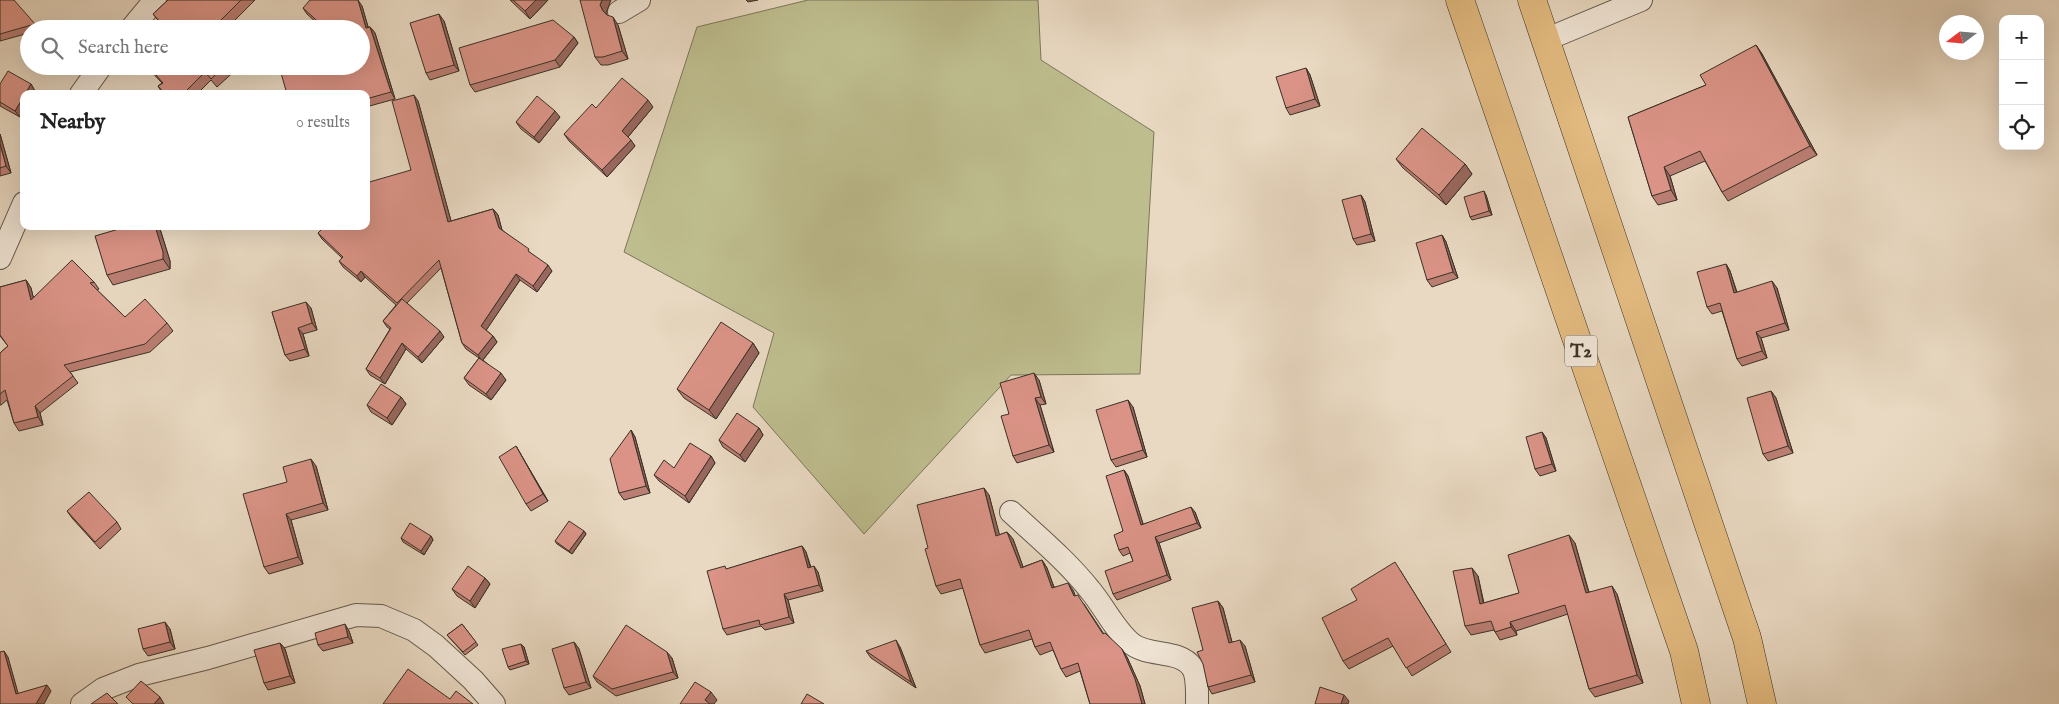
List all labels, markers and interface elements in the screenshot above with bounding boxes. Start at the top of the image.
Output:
north arrow [1939,15,1984,60]
map controls [1999,15,2044,150]
button: + [1999,15,2044,60]
search box [20,20,370,75]
icon: search [38,34,66,62]
text: Search here [78,36,169,60]
button: − [1999,60,2044,105]
button: locate [1999,105,2044,150]
text: Nearby [40,109,105,136]
text: 0 results [296,113,350,133]
road number: T2 [1565,336,1597,366]

